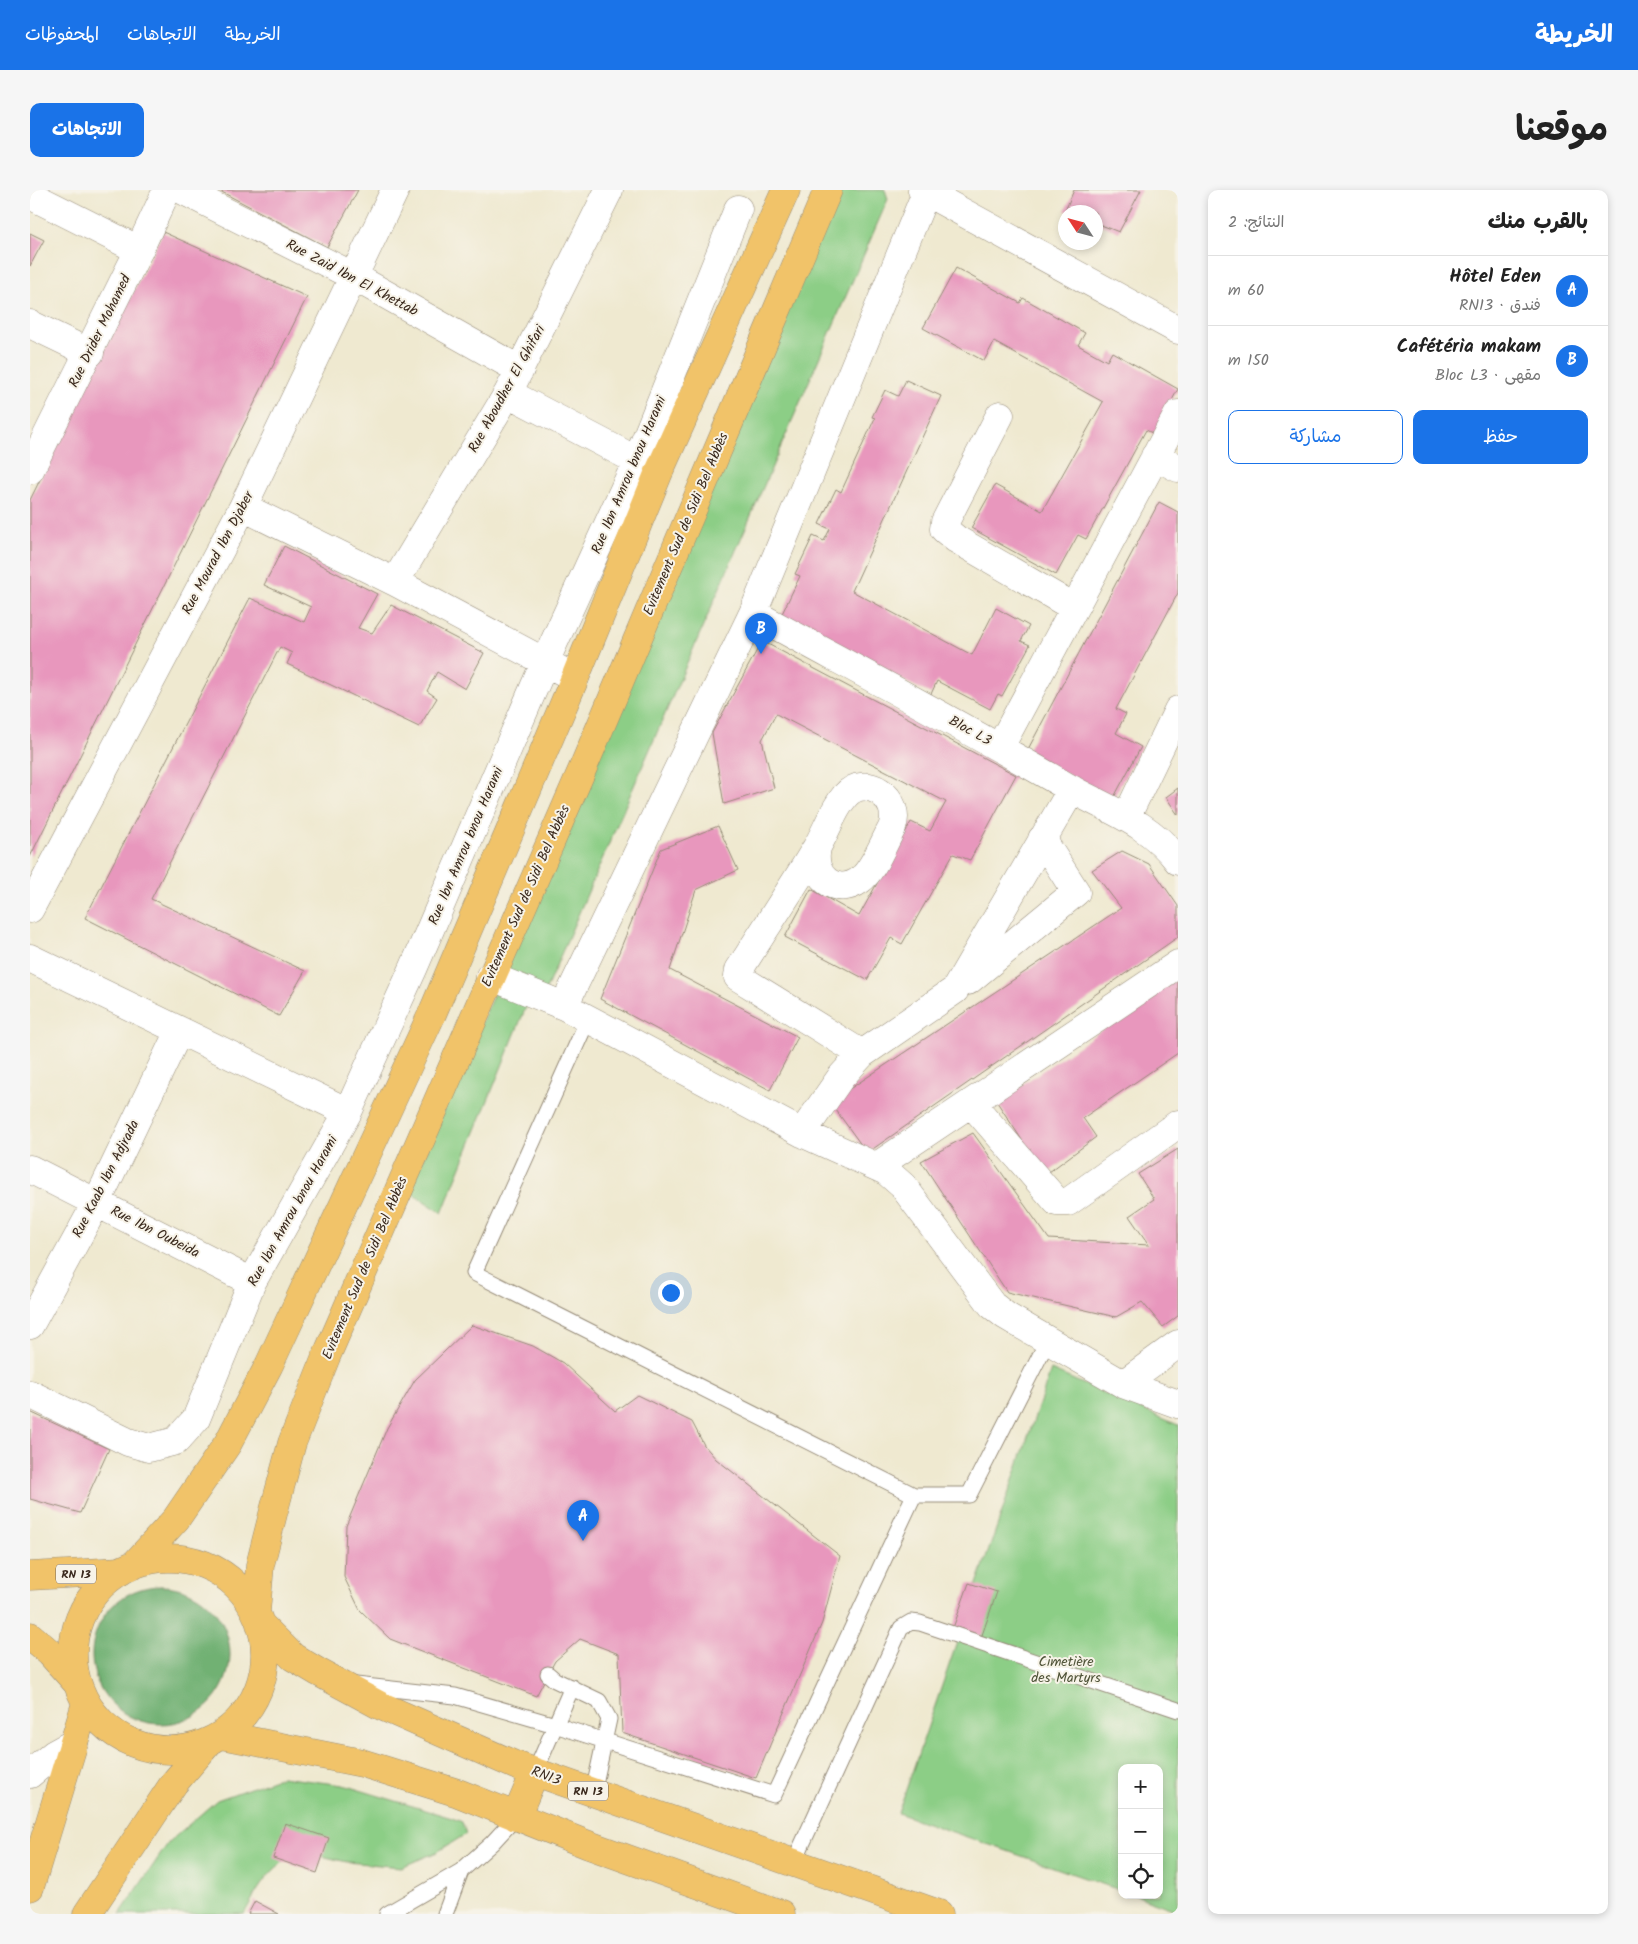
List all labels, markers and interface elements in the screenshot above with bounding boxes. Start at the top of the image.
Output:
text: الخريطة [1535,16,1613,55]
text: المحفوظات [25,21,99,50]
text: الاتجاهات [127,21,197,50]
text: الخريطة [225,21,281,50]
button: الاتجاهات [30,103,144,157]
text: موقعنا [1515,103,1608,159]
north arrow [1058,205,1103,250]
text: بالقرب منك [1488,206,1588,239]
text: النتائج: 2 [1228,210,1285,235]
street label: Rue Zaid Ibn El Khettab [282,234,423,322]
text: Hôtel Eden [1449,262,1541,292]
street label: Rue Drider Mohamed [63,270,137,391]
text: 60 m [1228,278,1264,303]
text: A [1567,278,1577,303]
text: فندق · RN13 [1459,293,1541,318]
street label: Rue Aboudher El Ghifari [463,320,552,457]
text: Cafétéria makam [1397,332,1541,362]
text: 150 m [1228,348,1269,373]
text: B [1567,348,1577,373]
text: مقهى · Bloc L3 [1435,363,1541,388]
street label: Rue Ibn Amrou bnou Harami [586,392,673,557]
button: مشاركة [1228,410,1403,464]
button: حفظ [1413,410,1588,464]
street label: Evitement Sud de Sidi Bel Abbès [637,429,735,619]
street label: Rue Mourad Ibn Djaber [176,486,260,619]
pin: B [745,613,777,654]
street label: Bloc L3 [944,710,996,752]
street label: Rue Ibn Amrou bnou Harami [423,763,510,928]
street label: Evitement Sud de Sidi Bel Abbès [476,802,576,990]
street label: Rue Kaab Ibn Adjrada [67,1116,145,1242]
street label: Rue Ibn Amrou bnou Harami [242,1131,344,1291]
street label: Evitement Sud de Sidi Bel Abbès [316,1173,414,1363]
street label: Rue Ibn Oubeida [107,1200,203,1264]
your location [658,1280,684,1306]
pin: A [567,1500,599,1541]
road number: RN 13 [56,1565,96,1584]
park label: Cimetière des Martyrs [1031,1651,1101,1689]
street label: RN13 [528,1761,564,1791]
map controls [1118,1764,1163,1899]
button: + [1118,1764,1163,1809]
road number: RN 13 [568,1782,608,1800]
button: − [1118,1809,1163,1854]
button: locate [1118,1854,1163,1899]

